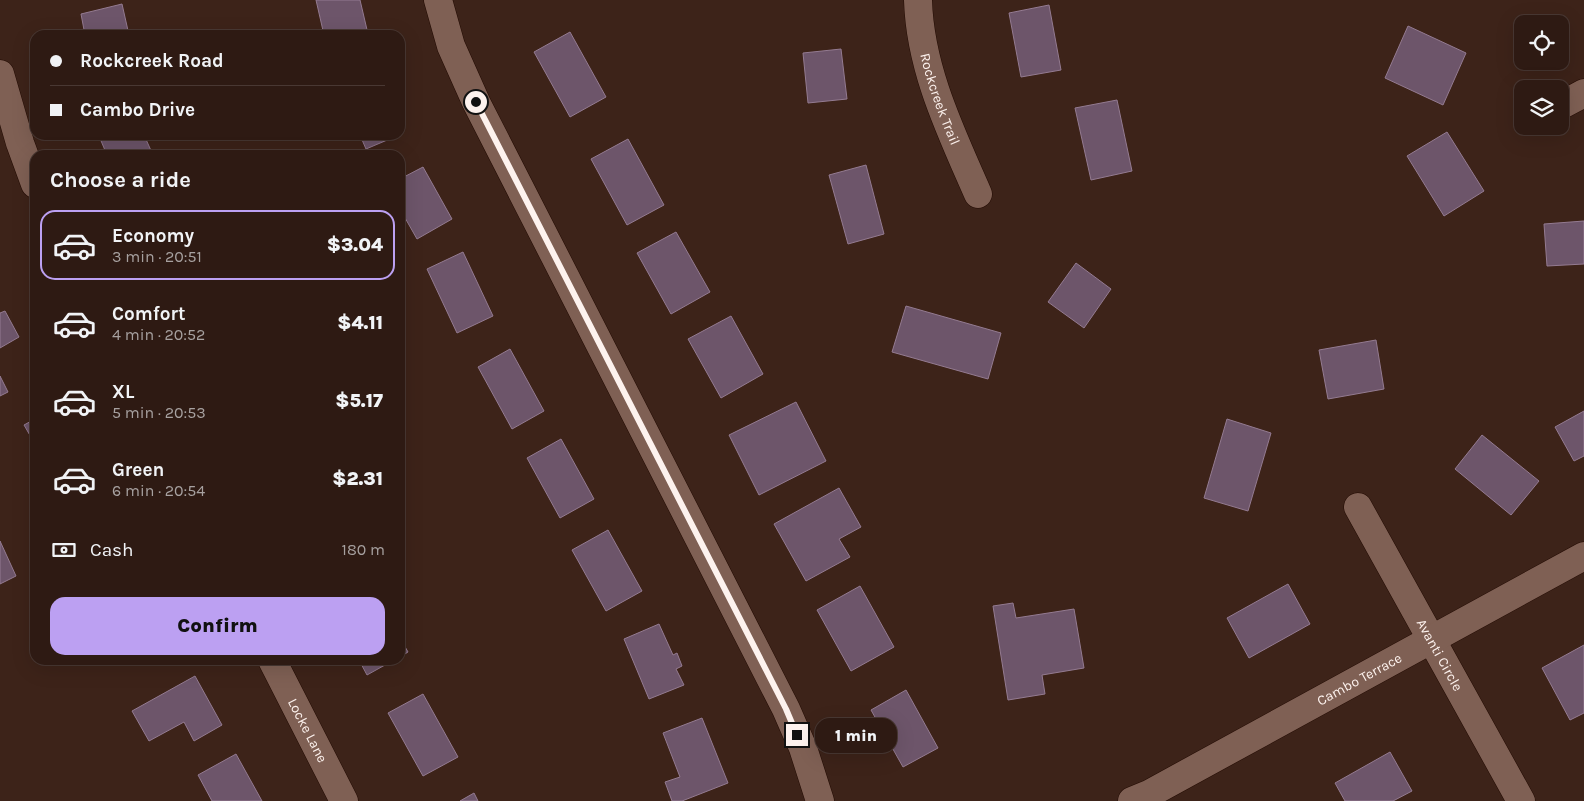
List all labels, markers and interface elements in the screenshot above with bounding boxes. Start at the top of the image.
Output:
map controls [1514,15,1569,135]
button: locate [1514,15,1569,70]
text: Rockcreek Road [80,50,224,72]
street label: Rockcreek Trail [917,51,964,148]
button: layers [1514,80,1569,135]
route start [465,91,487,113]
text: Cambo Drive [80,99,195,121]
text: Choose a ride [50,167,191,193]
icon: car [52,223,97,268]
text: Economy [112,225,194,247]
text: $3.04 [327,234,383,256]
text: 3 min · 20:51 [112,247,202,266]
icon: car [52,301,97,346]
text: Comfort [112,303,186,325]
text: $4.11 [337,312,383,334]
text: 4 min · 20:52 [112,325,205,344]
icon: car [52,379,97,424]
text: XL [112,381,134,403]
text: $5.17 [335,390,383,412]
text: 5 min · 20:53 [112,403,206,422]
icon: car [52,457,97,502]
text: Green [112,459,164,481]
text: $2.31 [332,468,383,490]
text: 6 min · 20:54 [112,481,205,500]
icon: cash [50,536,78,564]
text: Cash [90,539,134,561]
text: 180 m [342,540,385,559]
button: Confirm [50,597,385,655]
street label: Avanti Circle [1413,616,1467,694]
street label: Cambo Terrace [1314,649,1405,709]
street label: Locke Lane [284,695,331,765]
callout: 1 min [814,718,897,752]
route end [786,724,808,746]
text: 1 min [835,726,877,745]

